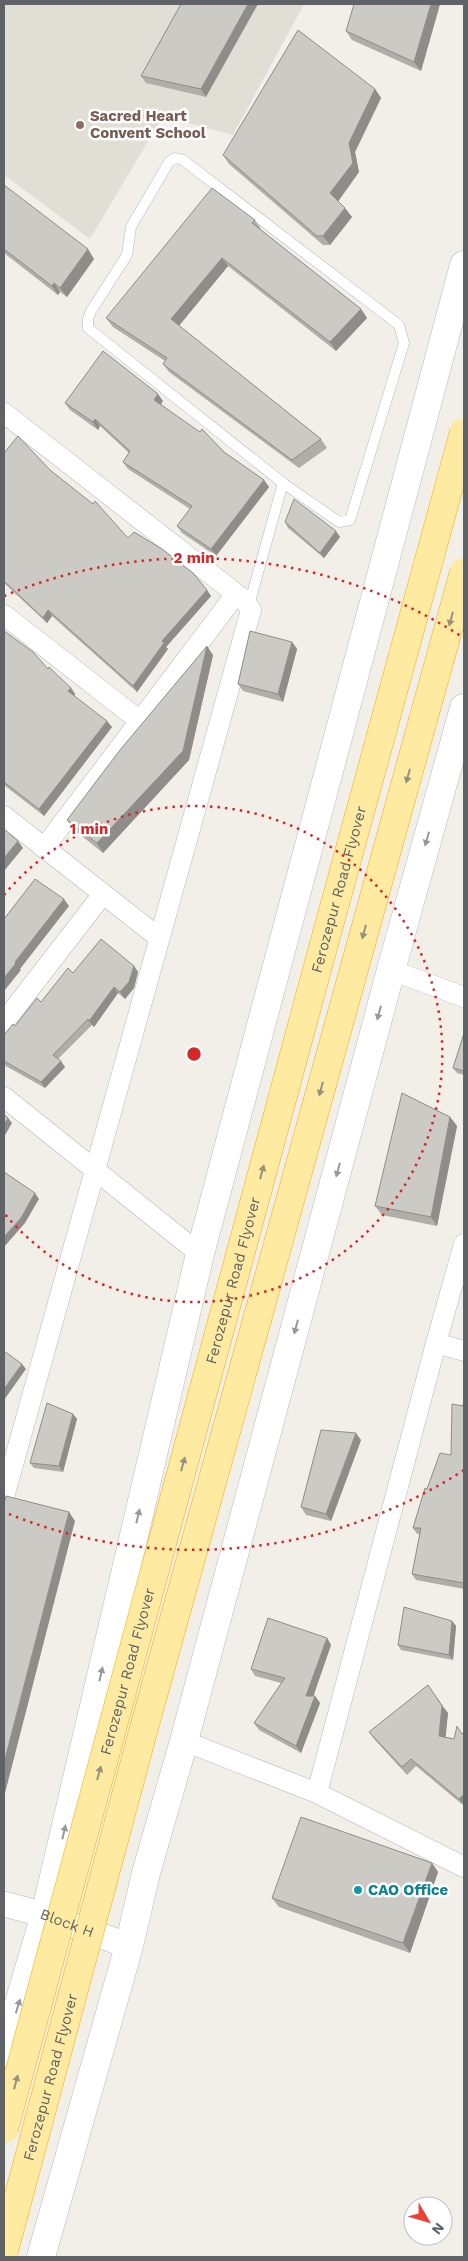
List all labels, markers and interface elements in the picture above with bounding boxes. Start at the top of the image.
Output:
place label: Sacred Heart Convent School [90,107,206,142]
marker: Sacred Heart Convent School [74,119,86,131]
text: 2 min [173,549,215,567]
one-way arrow [447,612,455,627]
one-way arrow [404,768,412,783]
street label: Ferozepur Road Flyover [308,804,370,975]
text: 1 min [70,820,108,838]
one-way arrow [423,831,431,847]
one-way arrow [360,925,368,940]
one-way arrow [375,1005,383,1020]
centre of rings [185,1045,203,1063]
one-way arrow [317,1081,325,1096]
one-way arrow [334,1162,342,1177]
one-way arrow [258,1164,266,1179]
street label: Ferozepur Road Flyover [202,1195,264,1366]
one-way arrow [292,1319,300,1334]
one-way arrow [179,1456,187,1471]
one-way arrow [134,1508,142,1523]
street label: Ferozepur Road Flyover [96,1586,159,1757]
one-way arrow [97,1666,105,1681]
one-way arrow [96,1765,104,1780]
one-way arrow [60,1825,68,1840]
place label: CAO Office [368,1881,449,1899]
marker: CAO Office [352,1884,364,1896]
street label: Block H [38,1905,97,1941]
street label: Ferozepur Road Flyover [20,1992,82,2163]
one-way arrow [14,1998,22,2013]
one-way arrow [12,2074,20,2089]
north arrow [403,2196,453,2246]
text: N [429,2220,448,2238]

